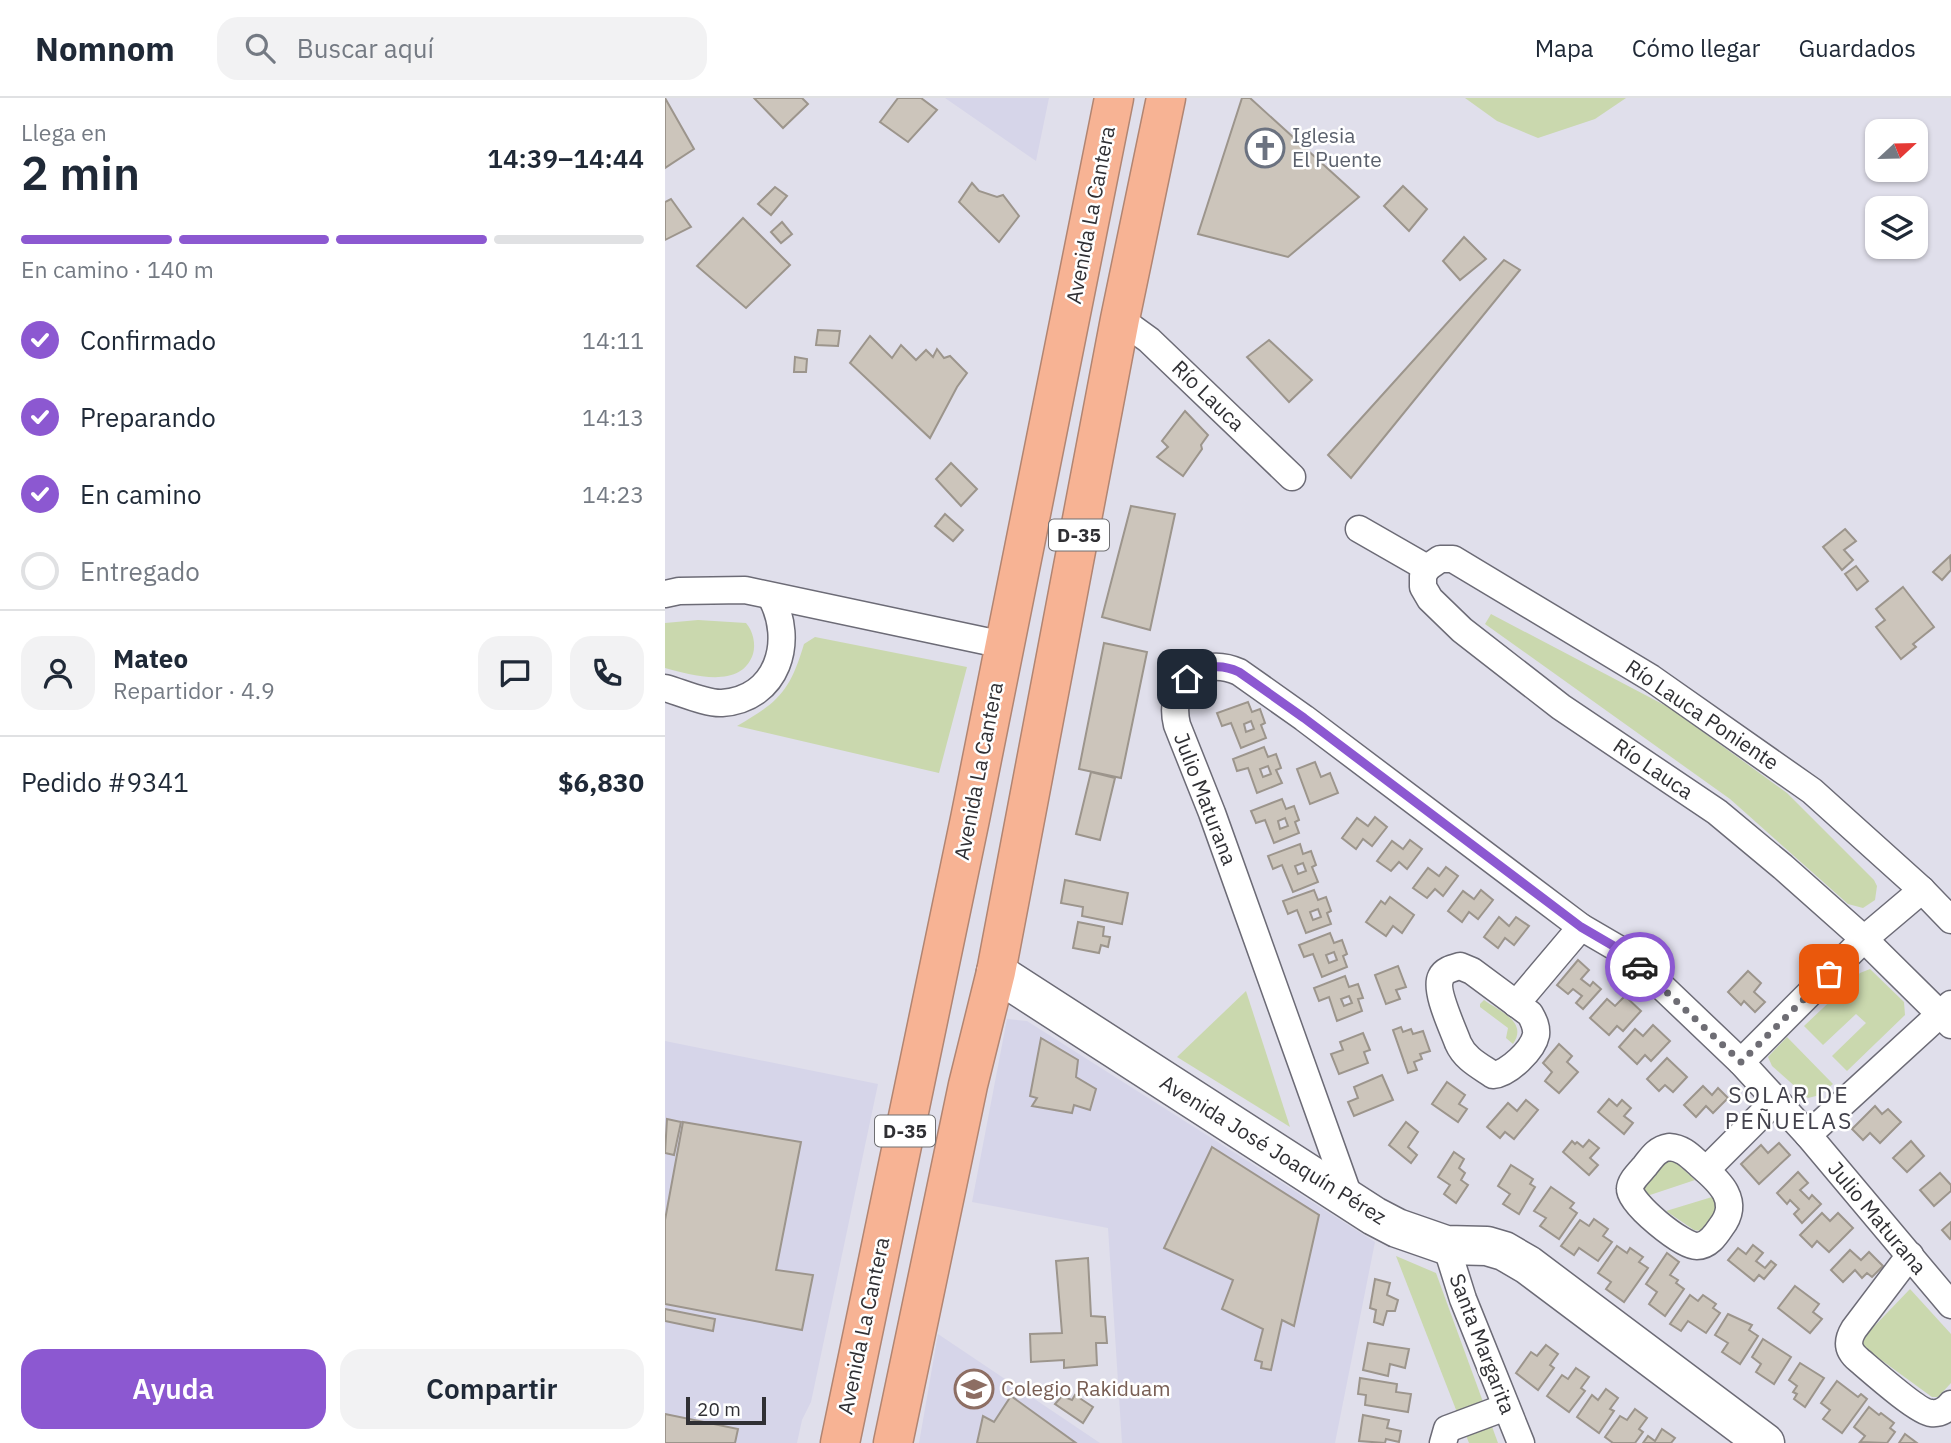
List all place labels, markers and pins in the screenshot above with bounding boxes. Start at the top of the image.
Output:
place label: Iglesia El Puente [1292,121,1382,173]
church icon: Iglesia El Puente [1244,127,1286,169]
pin [1157,649,1217,709]
pin [1799,944,1859,1004]
school or university icon: Colegio Rakiduam [953,1368,995,1410]
place label: Colegio Rakiduam [1001,1374,1171,1402]

